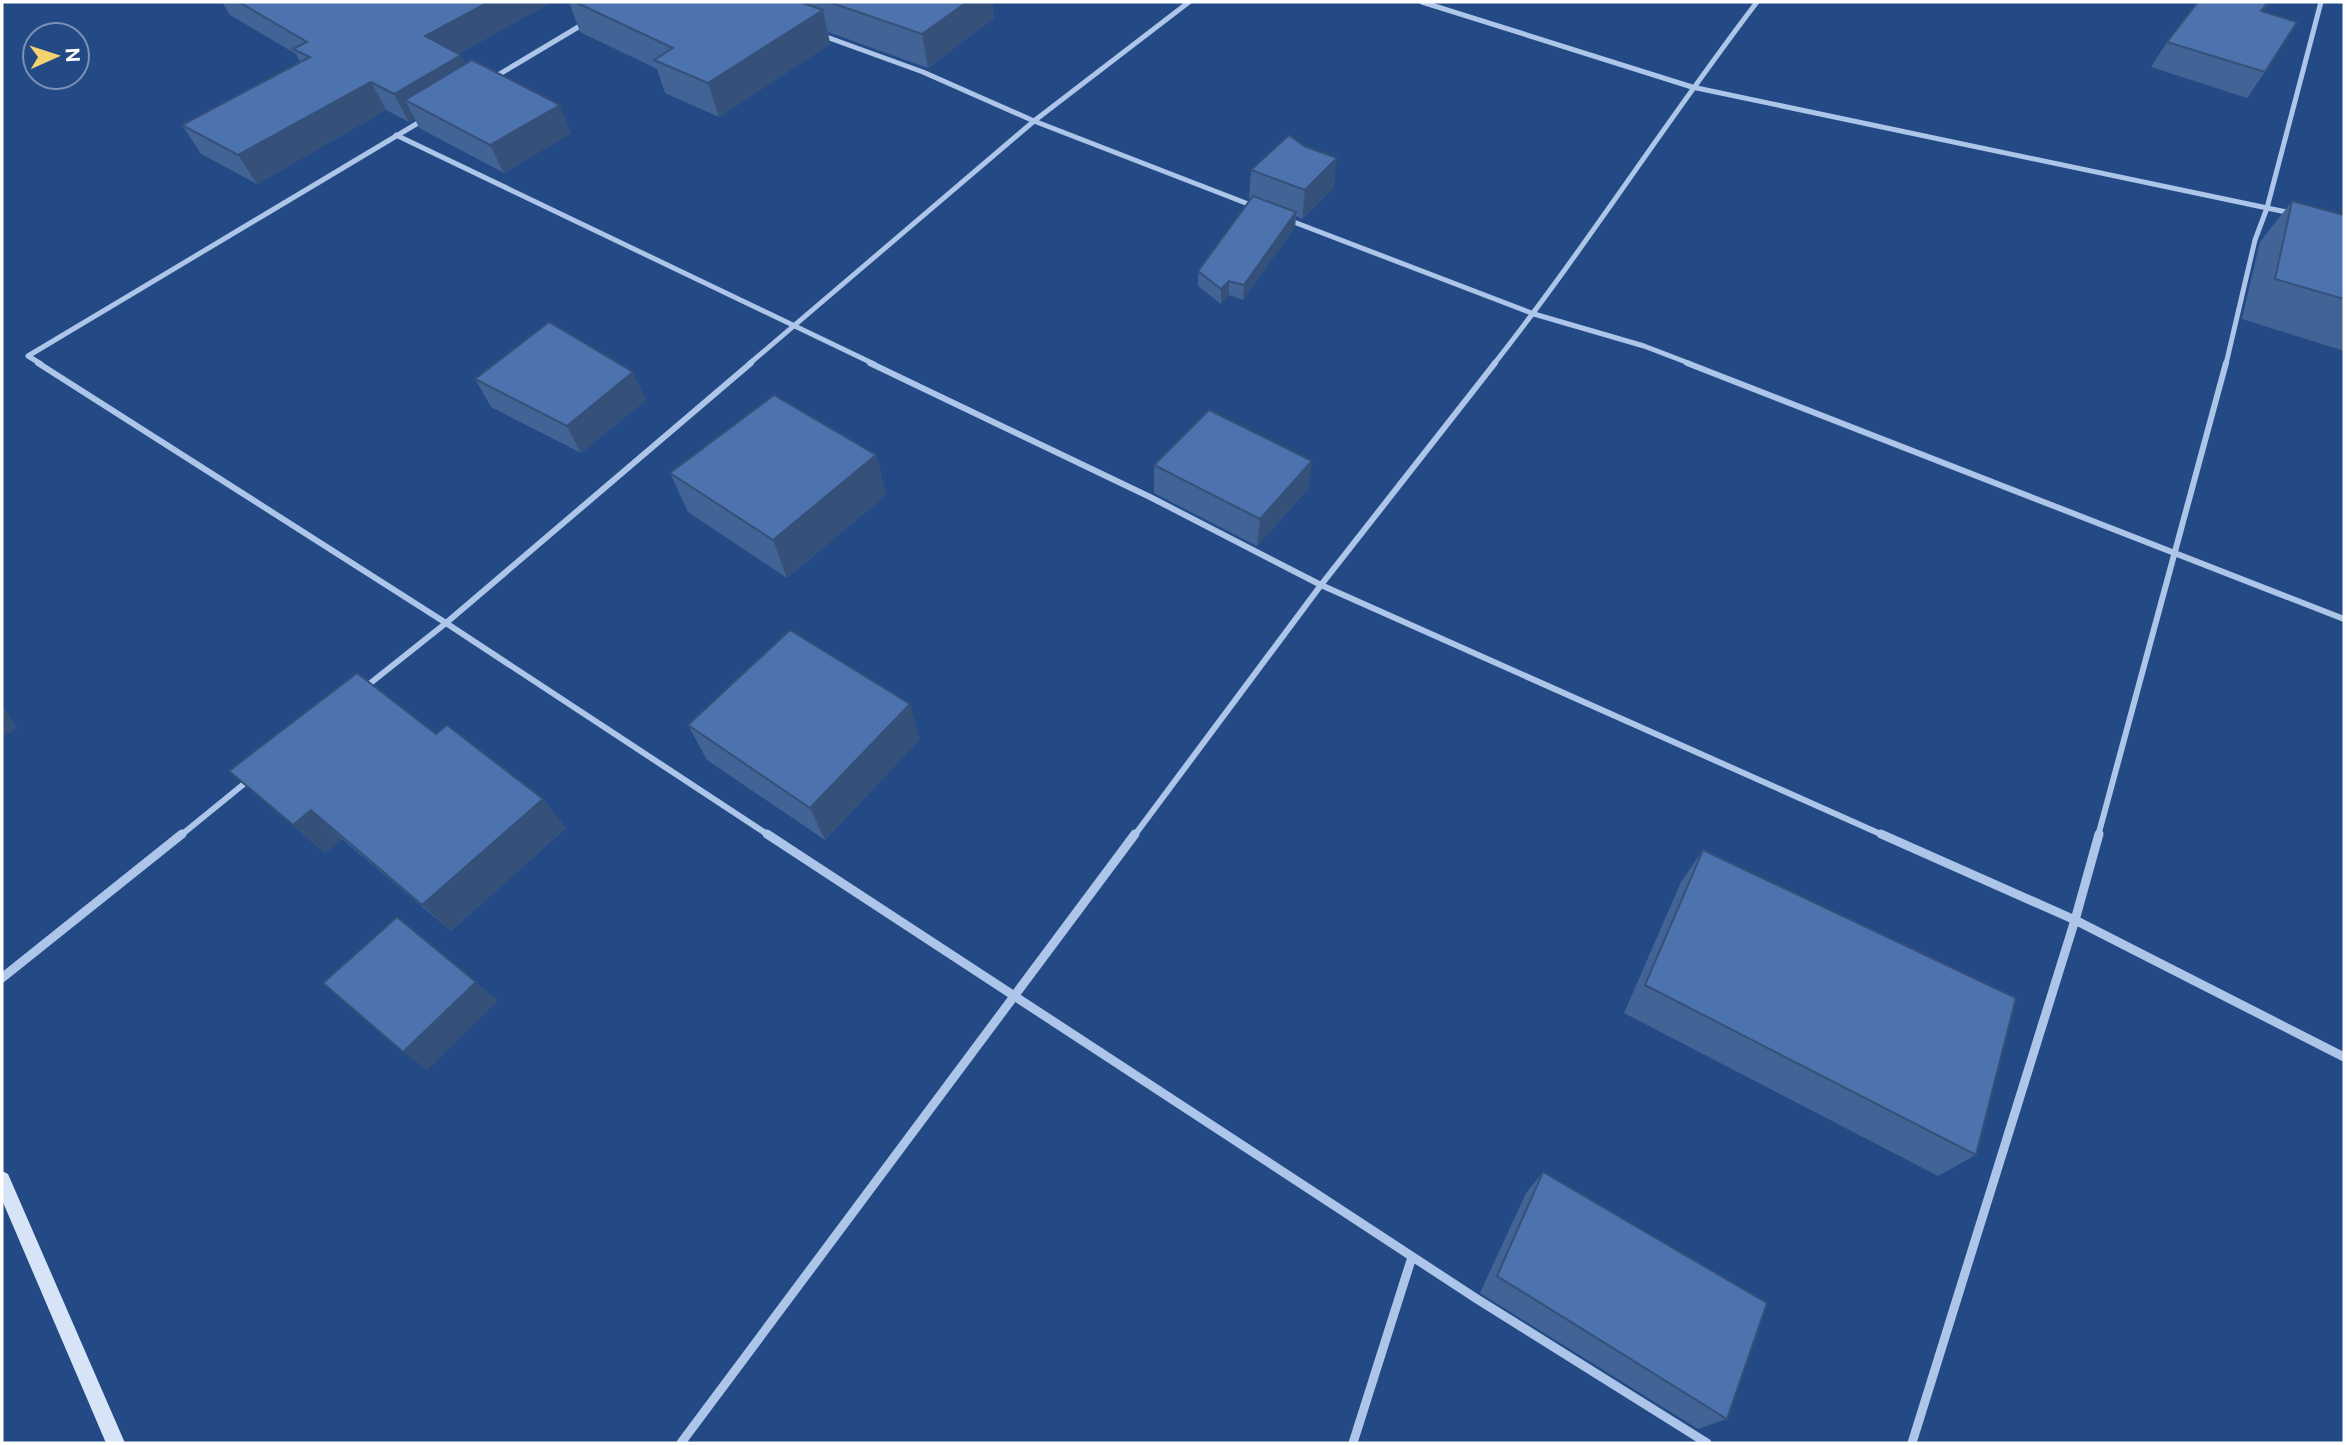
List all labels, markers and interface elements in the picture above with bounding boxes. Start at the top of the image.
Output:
north arrow [21,21,91,91]
text: N [62,47,84,63]

